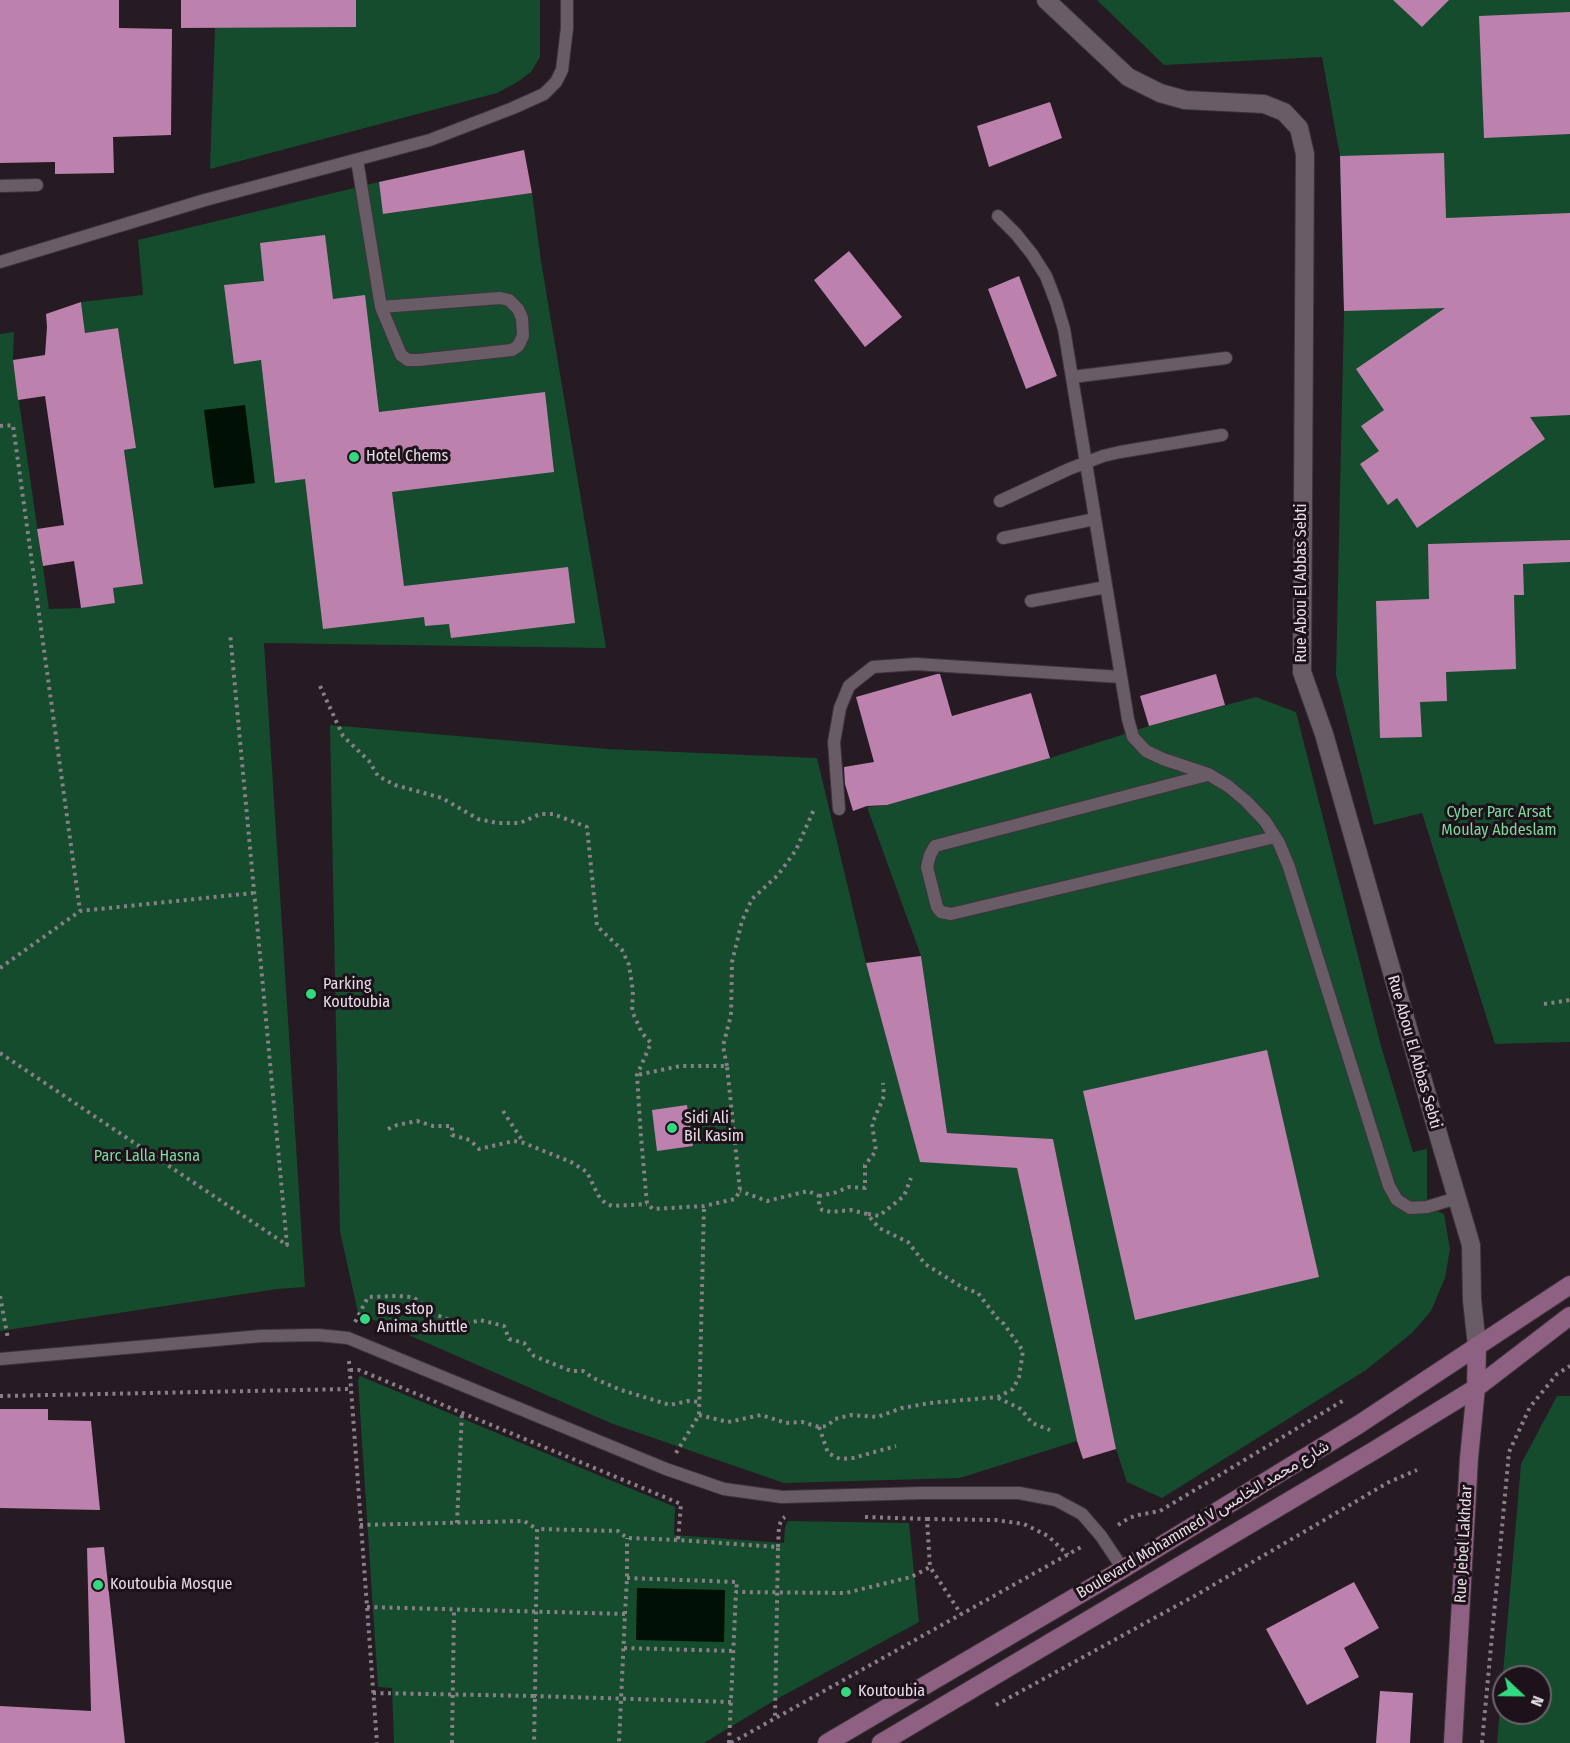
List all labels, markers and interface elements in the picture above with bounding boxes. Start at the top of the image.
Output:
place label: Hotel Chems [366,447,448,467]
marker: Hotel Chems [347,450,361,464]
street label: Rue Abou El Abbas Sebti [1292,504,1312,662]
park label: Cyber Parc Arsat Moulay Abdeslam [1441,803,1557,841]
street label: Rue Abou El Abbas Sebti [1383,973,1445,1131]
place label: Parking Koutoubia [323,975,390,1013]
marker: Parking Koutoubia [304,987,318,1001]
place label: Sidi Ali Bil Kasim [684,1109,744,1147]
marker: Sidi Ali Bil Kasim [665,1121,679,1135]
park label: Parc Lalla Hasna [94,1147,200,1167]
place label: Bus stop Anima shuttle [377,1300,468,1338]
marker: Bus stop Anima shuttle [358,1312,372,1326]
street label: Boulevard Mohammed V شارع محمد الخامس [1073,1437,1333,1603]
street label: Rue Jebel Lakhdar [1451,1485,1477,1603]
place label: Koutoubia Mosque [110,1575,232,1595]
marker: Koutoubia Mosque [91,1578,105,1592]
north arrow [1492,1665,1552,1725]
place label: Koutoubia [858,1682,925,1702]
marker: Koutoubia [839,1685,853,1699]
text: N [1527,1693,1548,1709]

